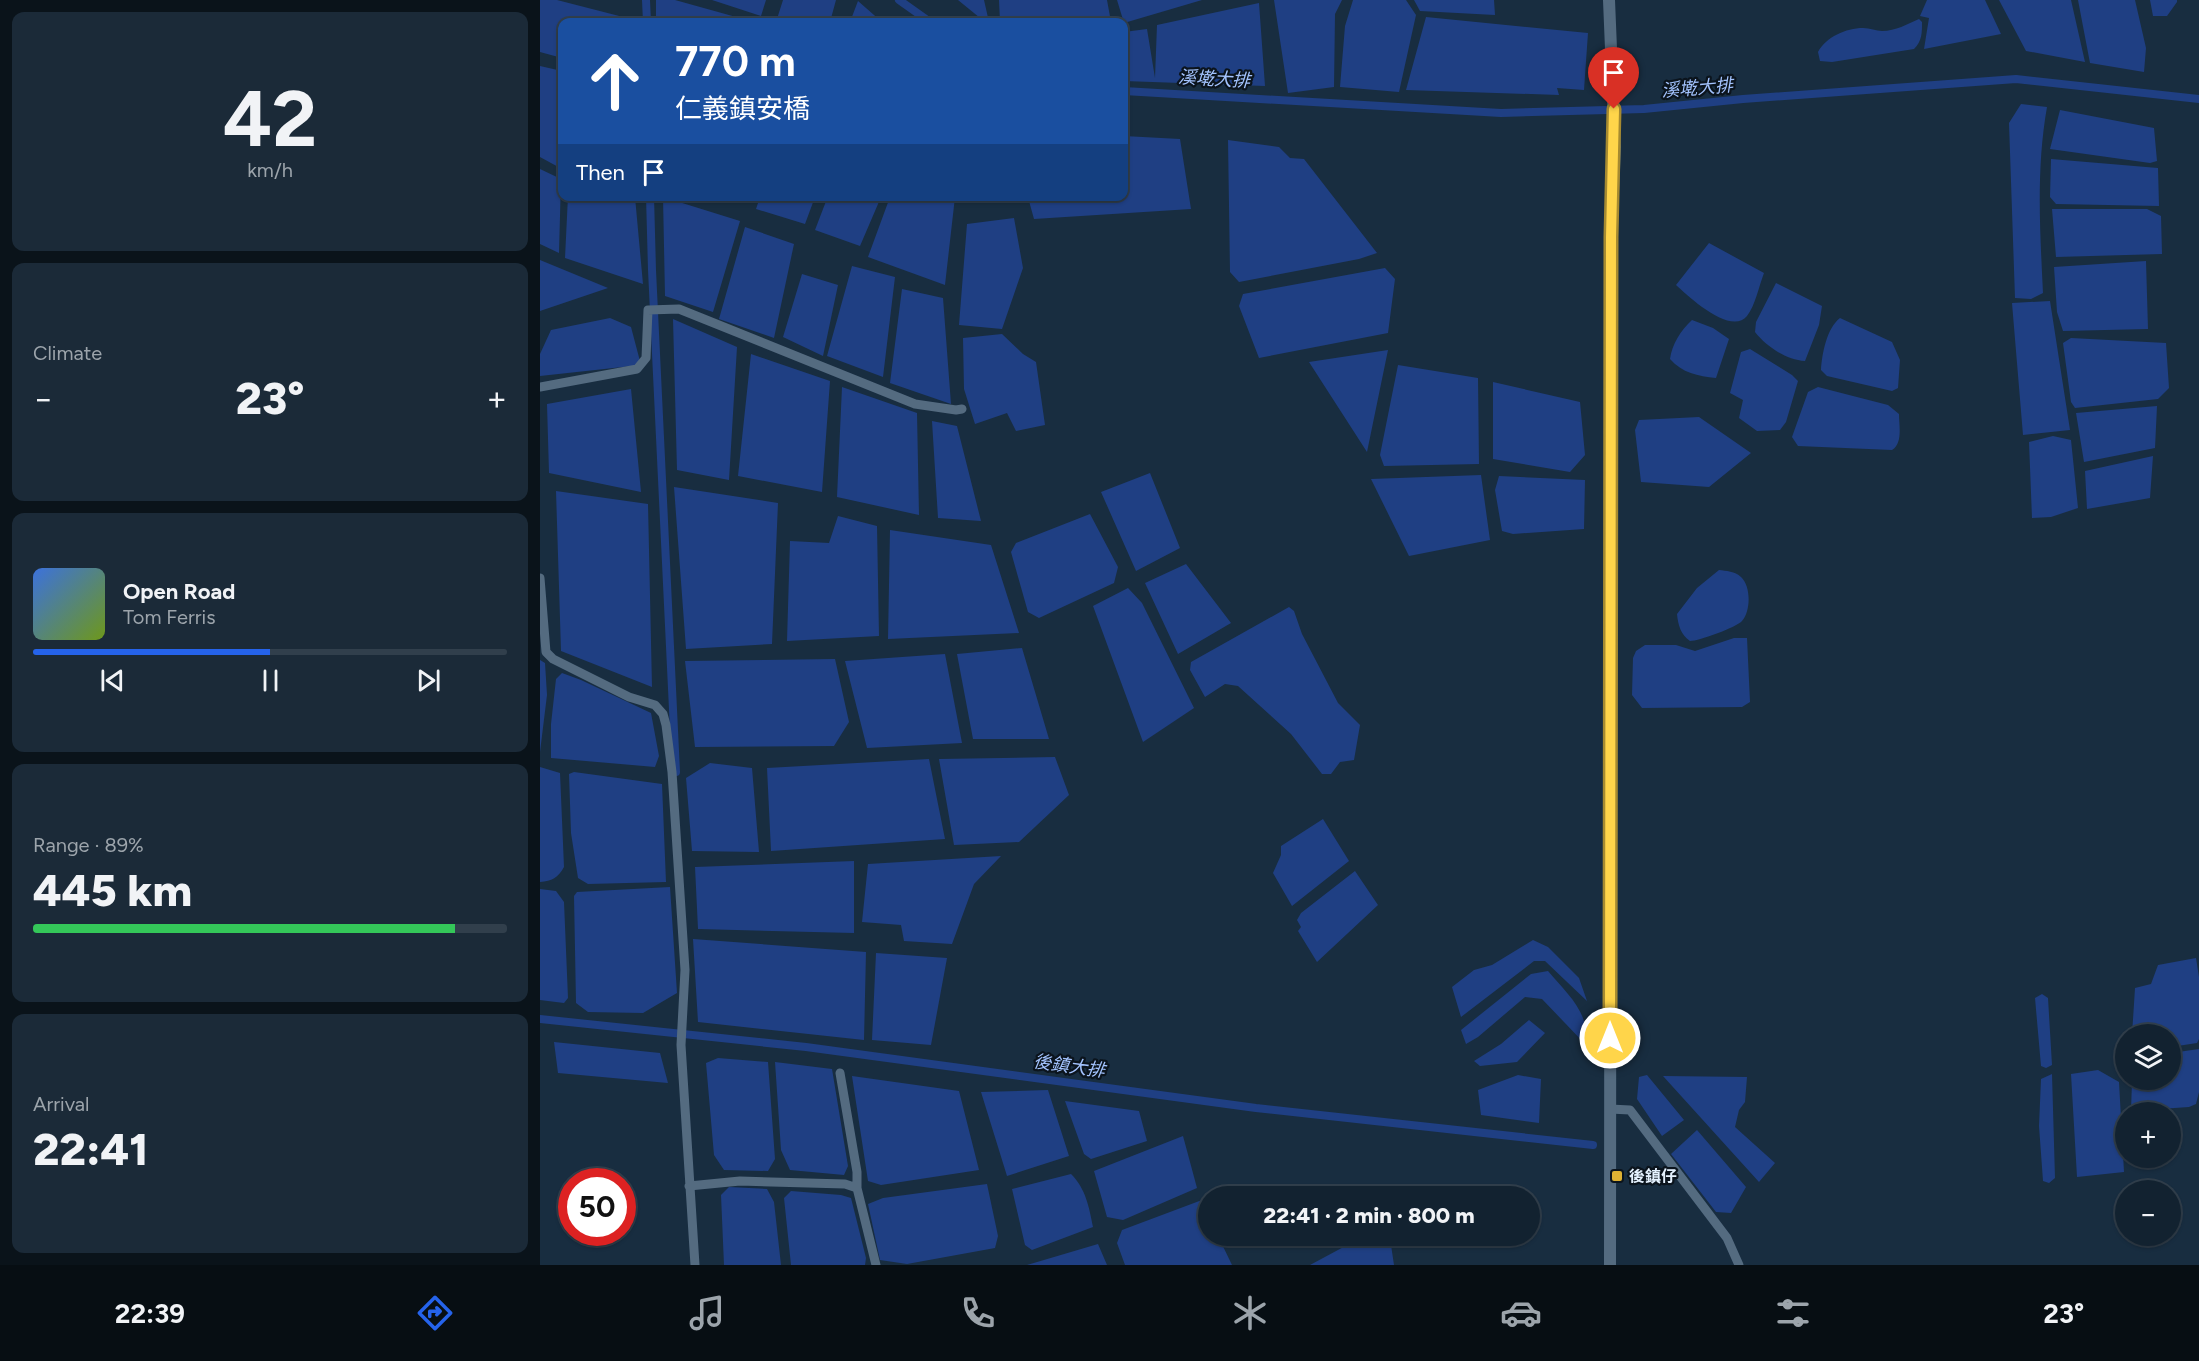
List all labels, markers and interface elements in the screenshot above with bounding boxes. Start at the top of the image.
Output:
text: 770 m [675,36,796,87]
icon: ahead [576,42,654,120]
pin [1588,47,1639,109]
icon: arrive [1597,56,1630,89]
water label: 溪墘大排 [1177,66,1253,92]
text: 42 [223,72,317,166]
water label: 溪墘大排 [1660,74,1736,102]
text: 仁義鎮安橋 [675,92,810,125]
icon: arrive [637,156,670,189]
text: km/h [247,158,293,182]
text: Then [576,159,625,186]
text: Climate [33,341,102,365]
text: 23° [236,371,304,425]
text: − [33,379,54,418]
text: + [486,379,507,418]
text: Open Road [123,578,235,605]
text: Tom Ferris [123,605,216,629]
icon: previous [96,664,129,697]
icon: pause [254,664,287,697]
icon: next [412,664,445,697]
text: Range · 89% [33,833,144,857]
text: 445 km [33,863,192,917]
position arrow [1578,1006,1642,1070]
map controls [2115,1024,2181,1246]
button: layers [2115,1024,2181,1090]
water label: 後鎮大排 [1032,1050,1108,1082]
text: Arrival [33,1092,89,1116]
button: + [2115,1102,2181,1168]
text: 22:41 [33,1122,148,1176]
place label: 後鎮仔 [1629,1167,1677,1186]
speed limit sign: 50 [558,1168,636,1246]
marker: 後鎮仔 [1610,1169,1624,1183]
button: − [2115,1180,2181,1246]
text: 22:41 · 2 min · 800 m [1263,1202,1475,1229]
icon: directions [414,1292,456,1334]
icon: music [686,1292,728,1334]
icon: phone [957,1292,999,1334]
icon: climate [1229,1292,1271,1334]
icon: car [1500,1292,1542,1334]
icon: filters [1772,1292,1814,1334]
text: 22:39 [115,1297,185,1330]
text: 23° [2043,1297,2084,1330]

